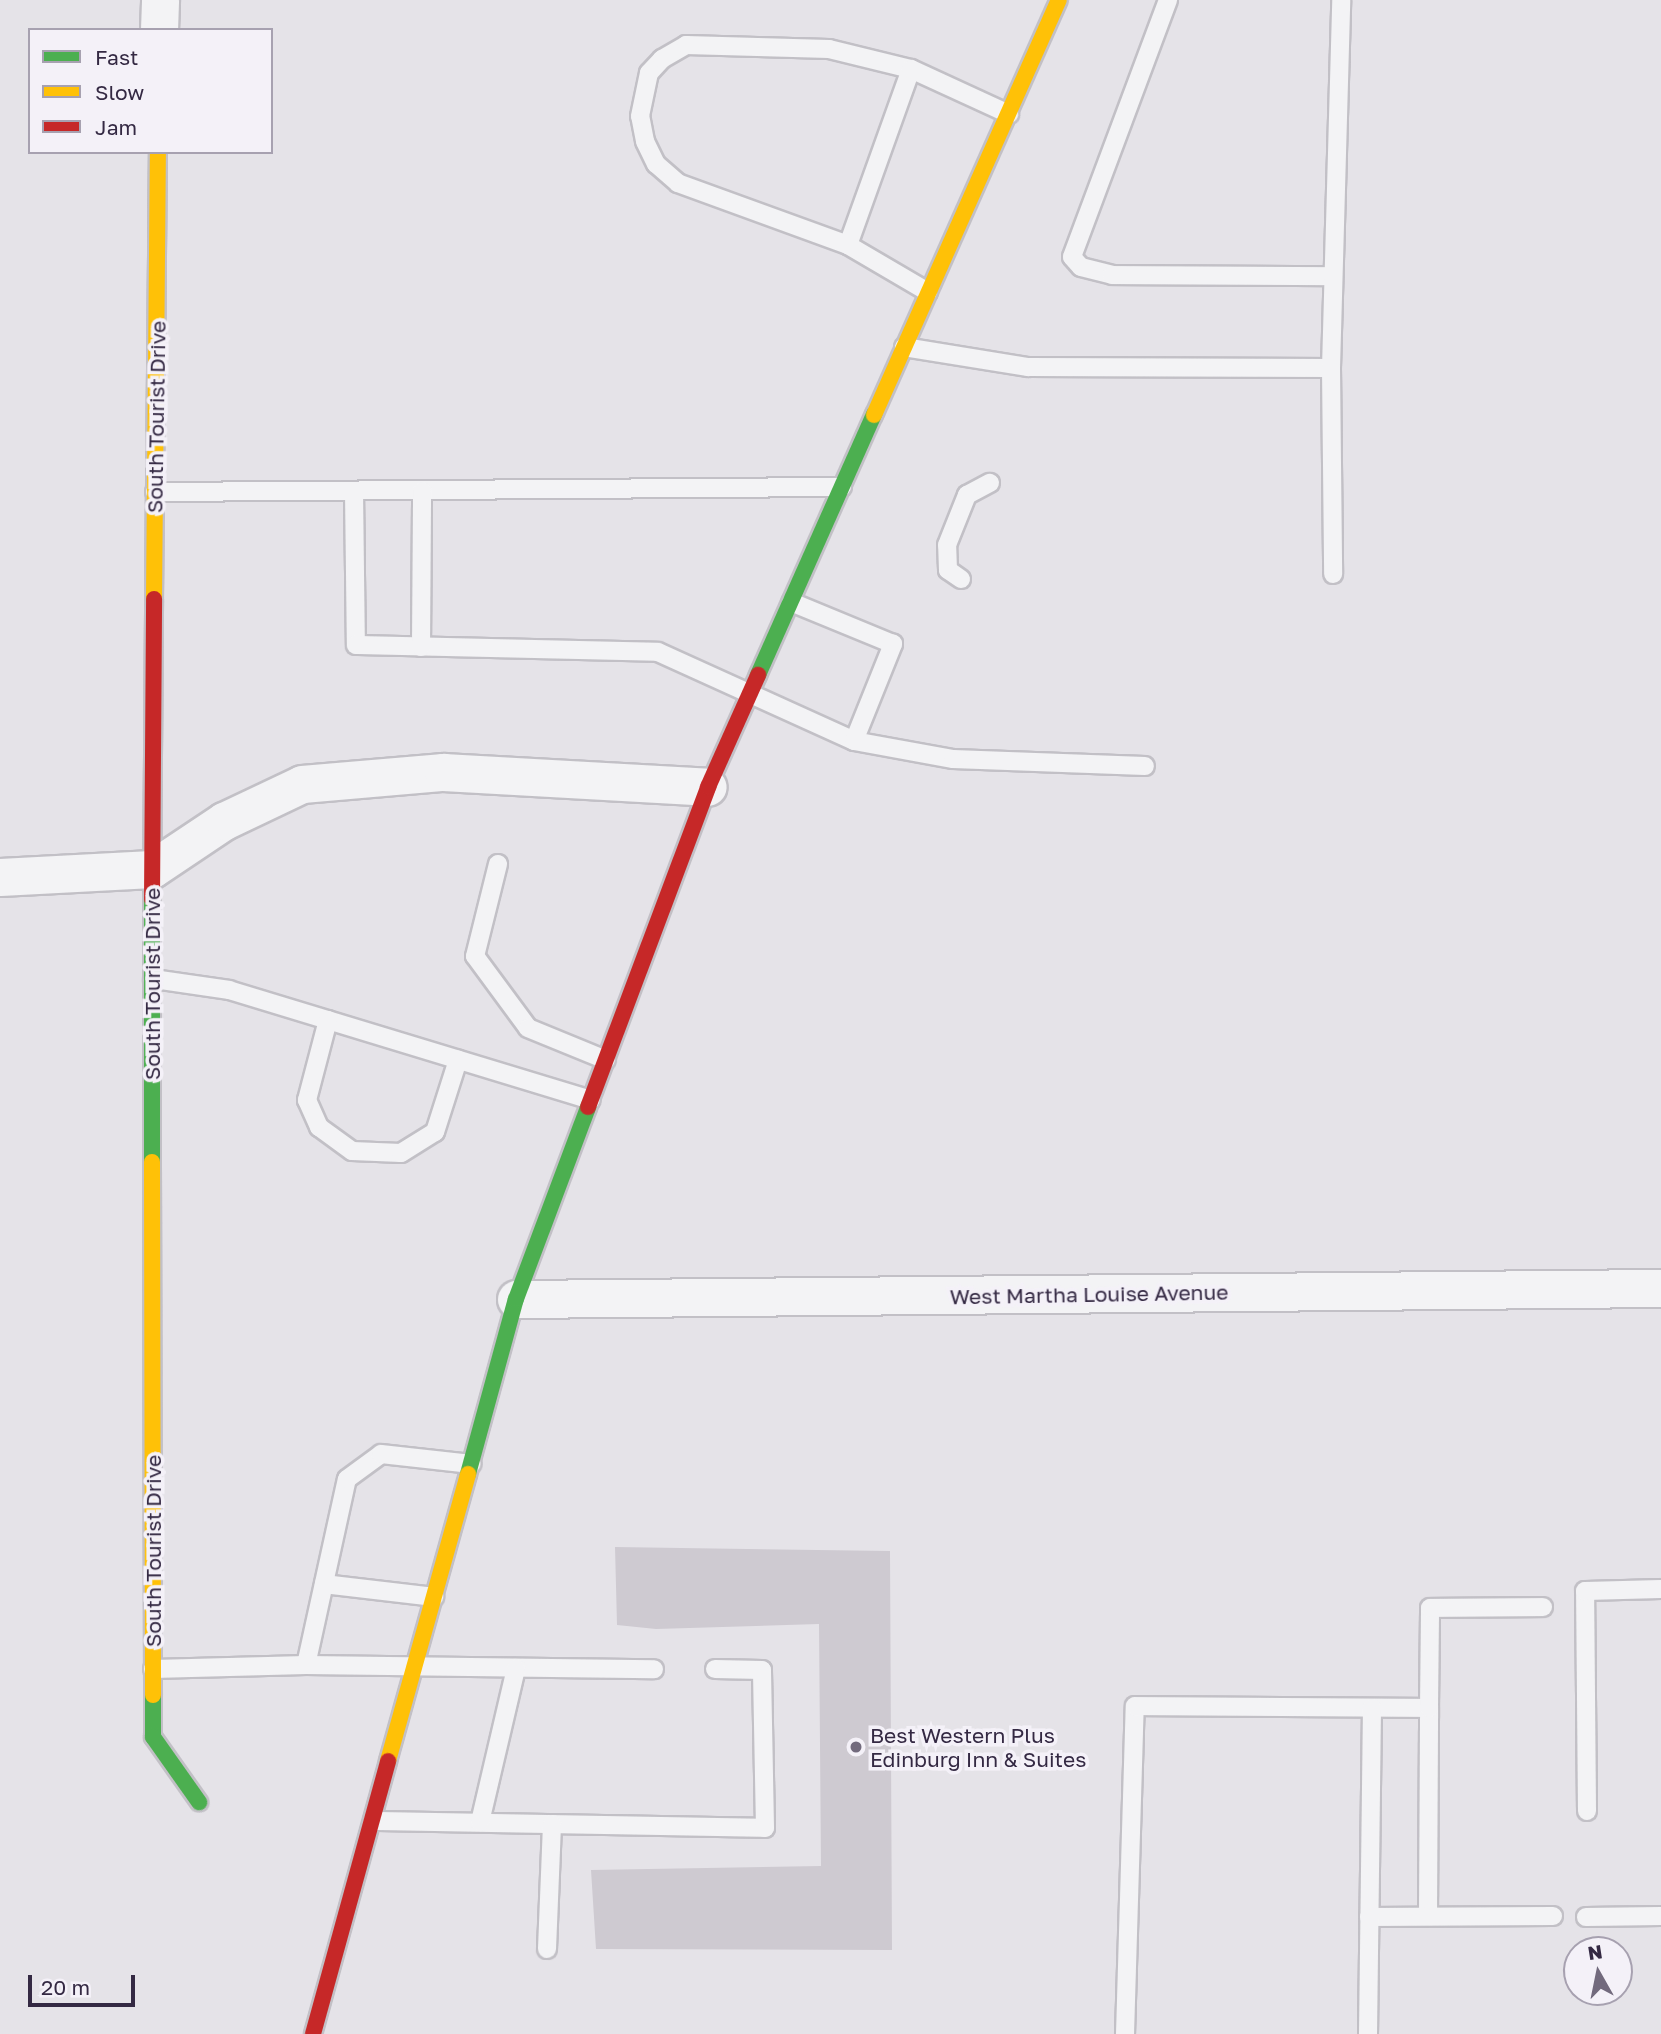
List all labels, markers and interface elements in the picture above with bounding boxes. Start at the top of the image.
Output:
legend [28,28,273,154]
text: Fast [95,44,138,70]
text: Slow [95,79,144,105]
text: Jam [95,114,137,140]
street label: South Tourist Drive [142,321,170,513]
street label: South Tourist Drive [139,888,165,1080]
street label: West Martha Louise Avenue [949,1279,1229,1309]
street label: South Tourist Drive [140,1455,166,1647]
place label: Best Western Plus Edinburg Inn & Suites [870,1722,1086,1772]
marker: Best Western Plus Edinburg Inn & Suites [848,1739,864,1755]
north arrow [1563,1936,1633,2006]
text: N [1586,1939,1604,1964]
scale bar [32,1960,138,2004]
text: 20 m [41,1974,90,2000]

